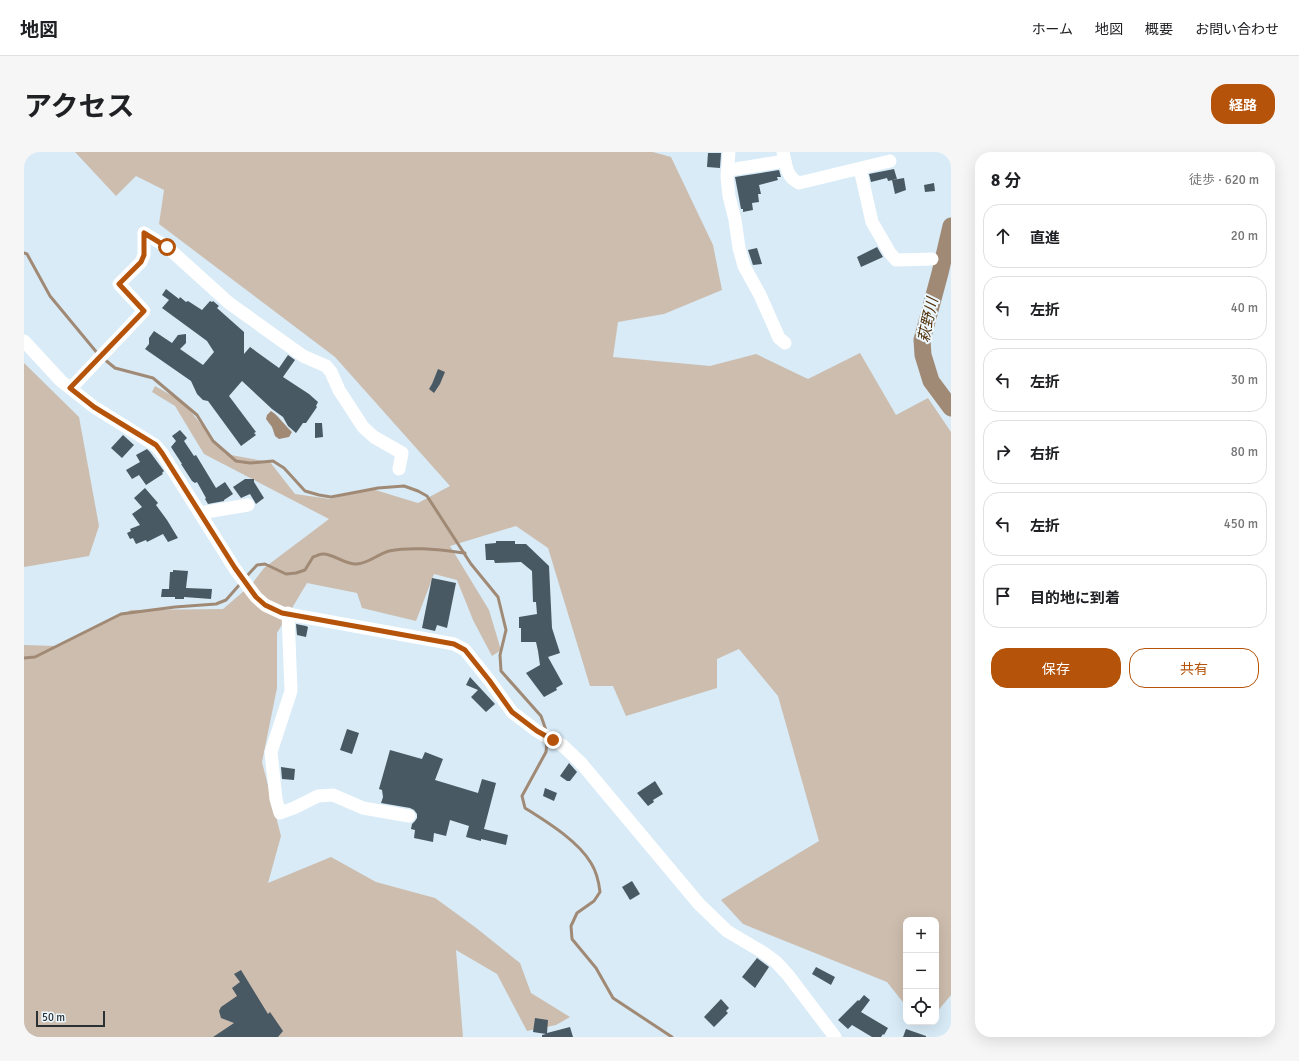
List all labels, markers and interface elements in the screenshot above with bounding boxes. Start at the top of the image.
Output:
text: 地図 [20,18,58,42]
text: ホーム [1031,21,1073,38]
text: 地図 [1095,21,1123,38]
text: 概要 [1145,21,1173,38]
text: お問い合わせ [1195,21,1279,38]
button: 経路 [1211,84,1275,124]
text: アクセス [24,90,135,124]
text: 8 分 [991,170,1021,191]
text: 徒歩 · 620 m [1189,172,1259,188]
icon: ahead [992,225,1014,247]
text: 20 m [1231,228,1258,244]
text: 直進 [1030,229,1060,247]
route start [158,238,176,256]
water label: 萩野川 [915,294,942,344]
icon: left [992,297,1014,319]
text: 40 m [1231,300,1258,316]
text: 左折 [1030,301,1060,319]
icon: left [992,369,1014,391]
text: 30 m [1231,372,1258,388]
text: 左折 [1030,373,1060,391]
icon: right [992,441,1014,463]
text: 80 m [1231,444,1258,460]
text: 右折 [1030,445,1060,463]
icon: left [992,513,1014,535]
text: 450 m [1224,516,1258,532]
text: 左折 [1030,517,1060,535]
icon: arrive [992,585,1014,607]
text: 目的地に到着 [1030,589,1120,607]
button: 保存 [991,648,1121,688]
button: 共有 [1129,648,1259,688]
route end [544,731,562,749]
map controls [903,917,939,1025]
button: + [903,917,939,953]
button: − [903,953,939,989]
button: locate [903,989,939,1025]
scale bar [36,1009,105,1028]
text: 50 m [42,1011,65,1024]

